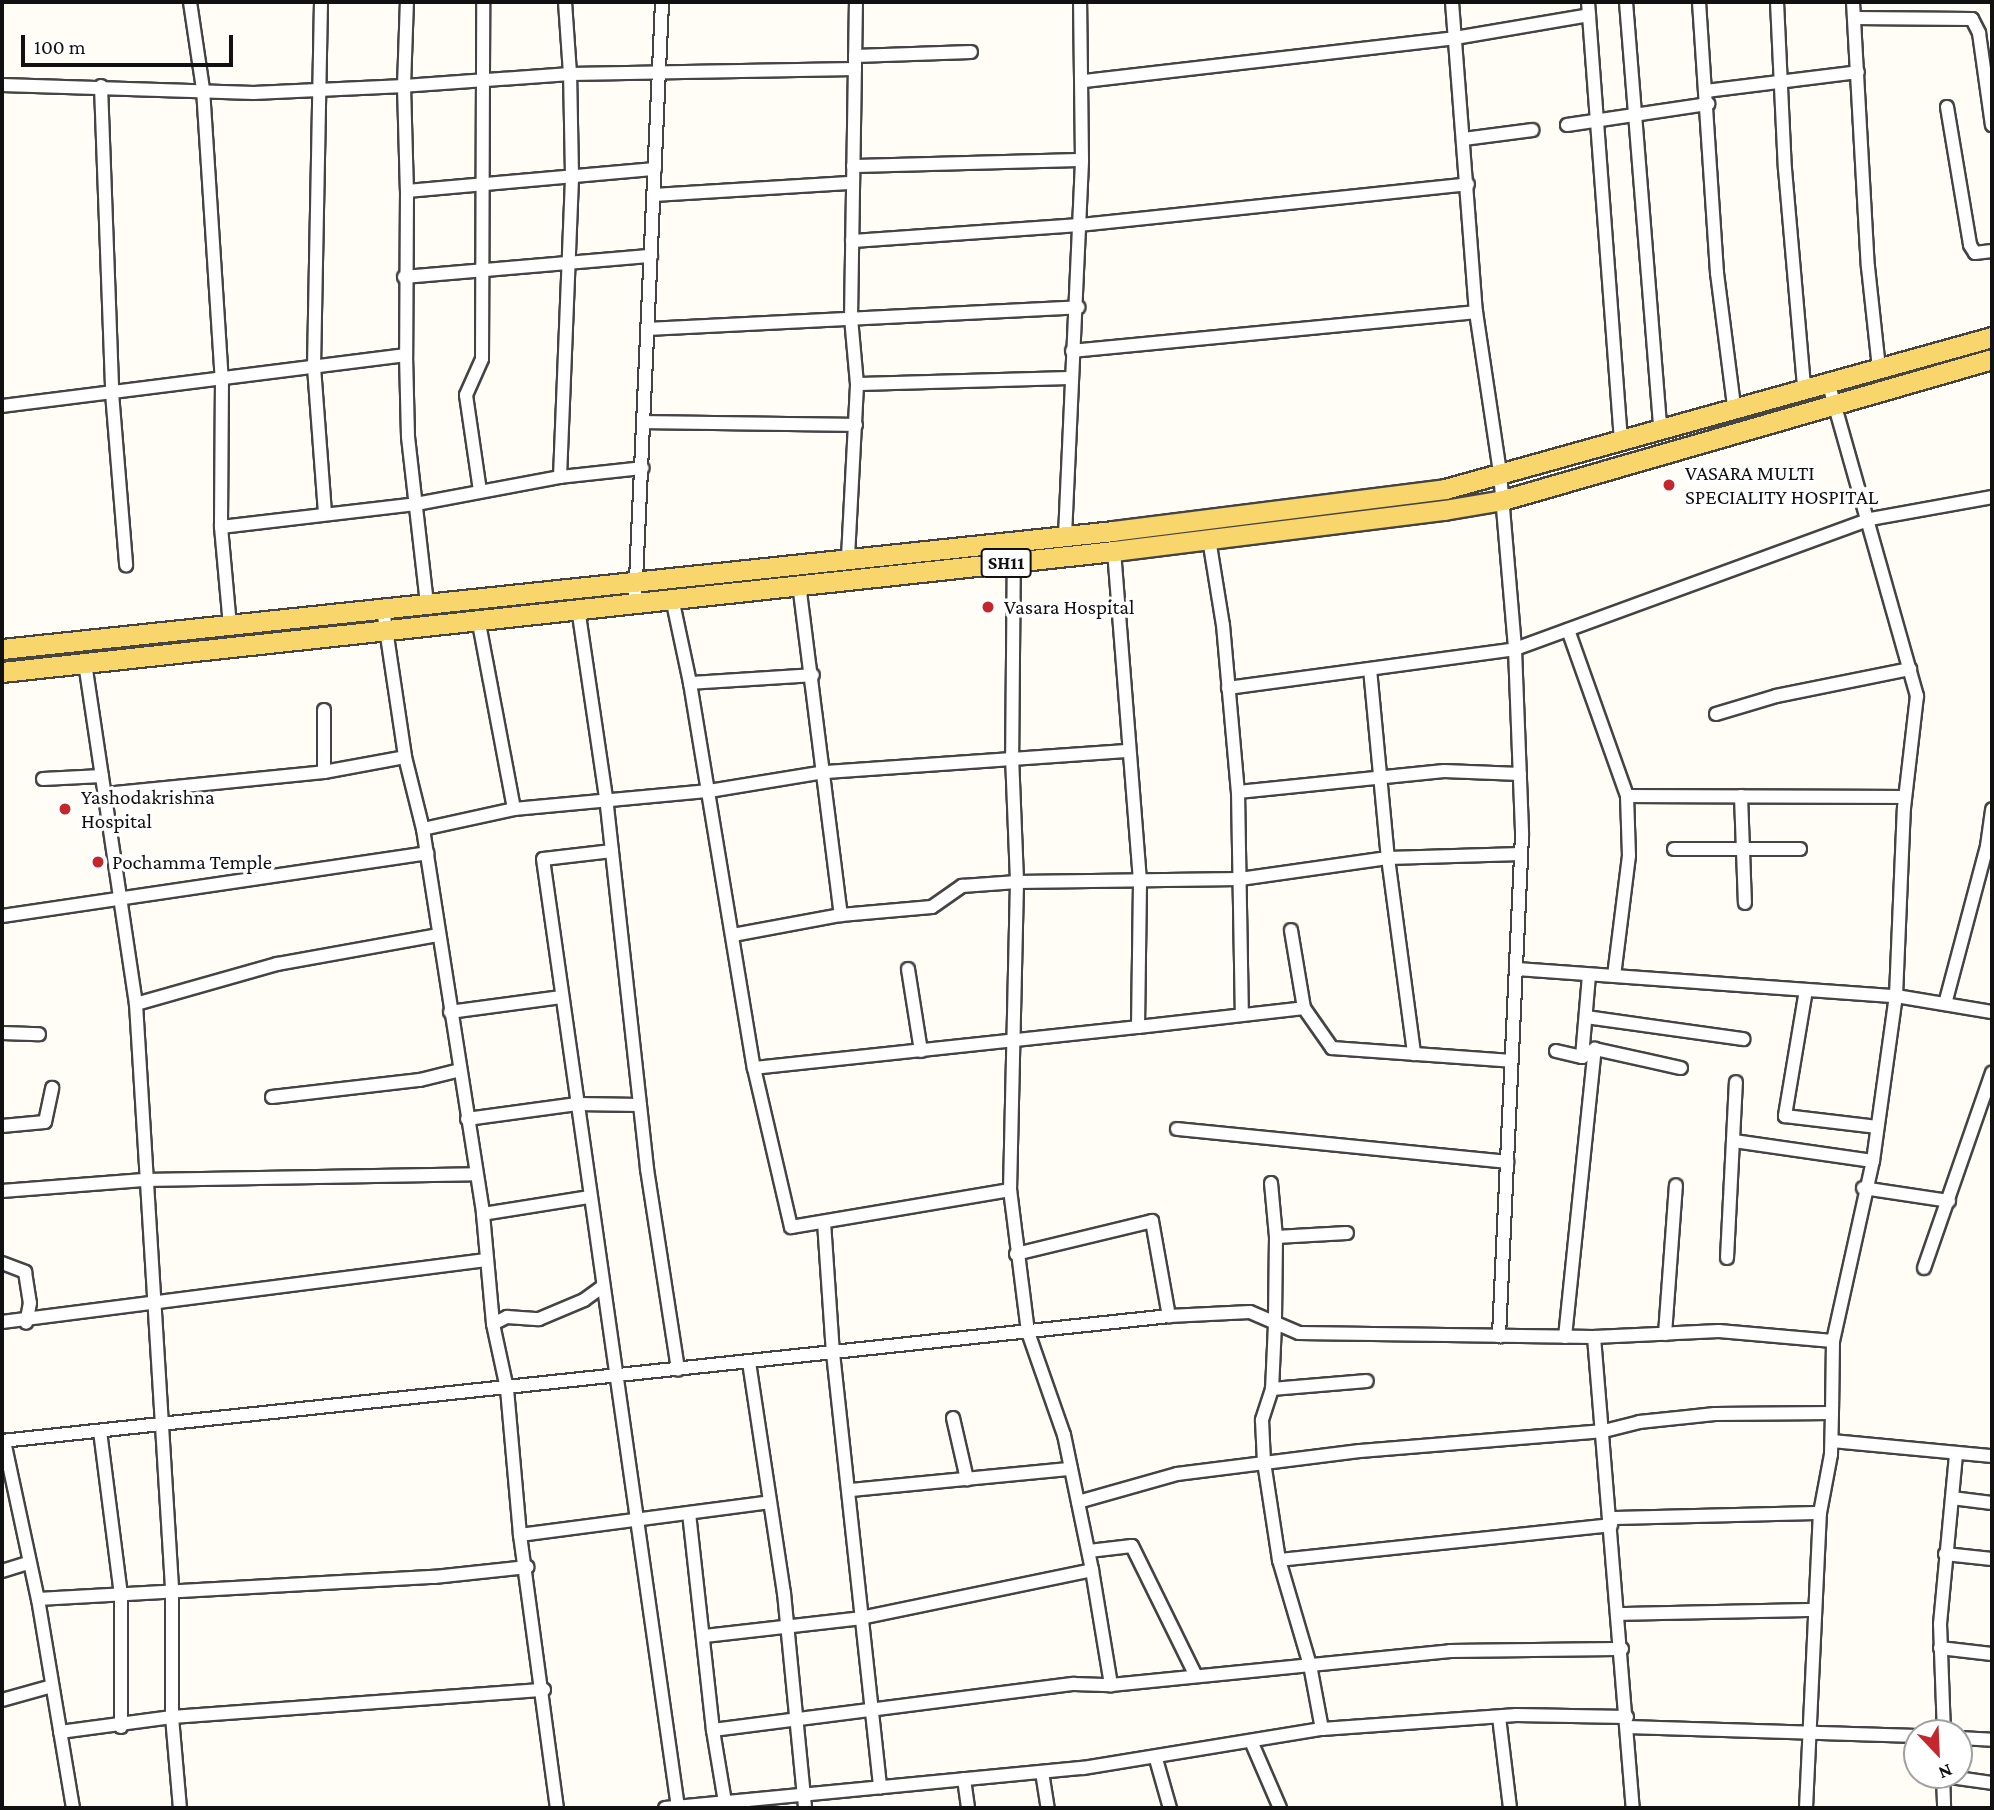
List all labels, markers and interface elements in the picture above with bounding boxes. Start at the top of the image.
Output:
scale bar [24,21,236,65]
text: 100 m [34,35,86,59]
place label: VASARA MULTI SPECIALITY HOSPITAL [1685,460,1878,510]
marker: VASARA MULTI SPECIALITY HOSPITAL [1659,475,1679,495]
road number: SH11 [980,548,1032,578]
place label: Vasara Hospital [1004,594,1134,620]
marker: Vasara Hospital [978,597,998,617]
place label: Yashodakrishna Hospital [81,784,215,834]
marker: Yashodakrishna Hospital [55,799,75,819]
place label: Pochamma Temple [112,849,272,875]
marker: Pochamma Temple [90,854,106,870]
north arrow [1903,1719,1973,1789]
text: N [1936,1760,1956,1784]

